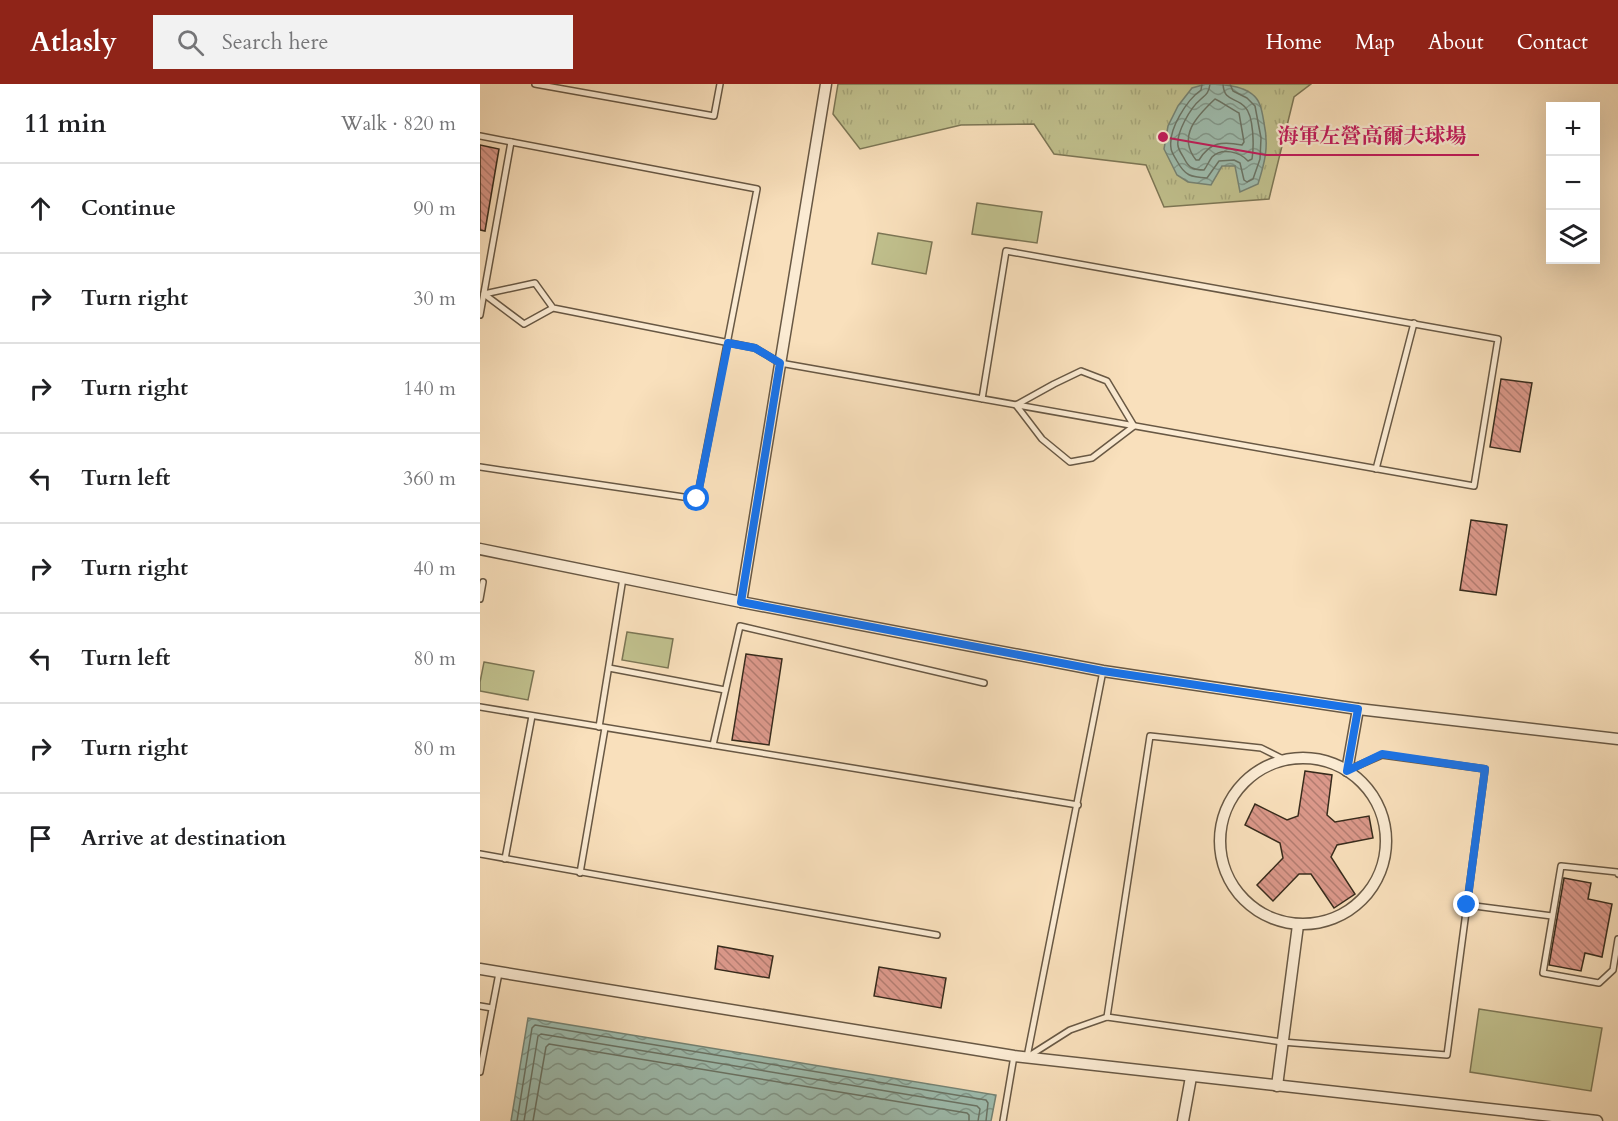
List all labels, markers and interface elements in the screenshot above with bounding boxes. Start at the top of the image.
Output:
search box [153,15,573,69]
text: Atlasly [30,23,117,61]
icon: search [174,26,207,59]
text: Search here [222,27,328,57]
text: Home [1266,28,1322,57]
text: Map [1355,28,1395,57]
text: About [1428,28,1484,57]
text: Contact [1517,28,1588,57]
map controls [1546,102,1600,264]
button: + [1546,102,1600,156]
text: 11 min [24,106,107,141]
text: Walk · 820 m [341,110,456,137]
callout: 海軍左營高爾夫球場 [1266,116,1479,155]
text: 海軍左營高爾夫球場 [1278,122,1467,151]
button: − [1546,156,1600,210]
icon: ahead [24,192,57,225]
text: Continue [81,193,176,223]
text: 90 m [413,195,456,222]
button: layers [1546,210,1600,264]
icon: right [24,282,57,315]
text: Turn right [81,283,188,313]
text: 30 m [413,285,456,312]
icon: right [24,372,57,405]
text: Turn right [81,373,188,403]
text: 140 m [403,375,456,402]
icon: left [24,462,57,495]
text: Turn left [81,463,170,493]
text: 360 m [403,465,456,492]
route start [683,485,709,511]
icon: right [24,552,57,585]
text: Turn right [81,553,188,583]
text: 40 m [413,555,456,582]
icon: left [24,642,57,675]
text: Turn left [81,643,170,673]
text: 80 m [413,645,456,672]
icon: right [24,732,57,765]
text: Turn right [81,733,188,763]
text: 80 m [413,735,456,762]
icon: arrive [24,822,57,855]
text: Arrive at destination [81,823,286,853]
route end [1453,891,1479,917]

